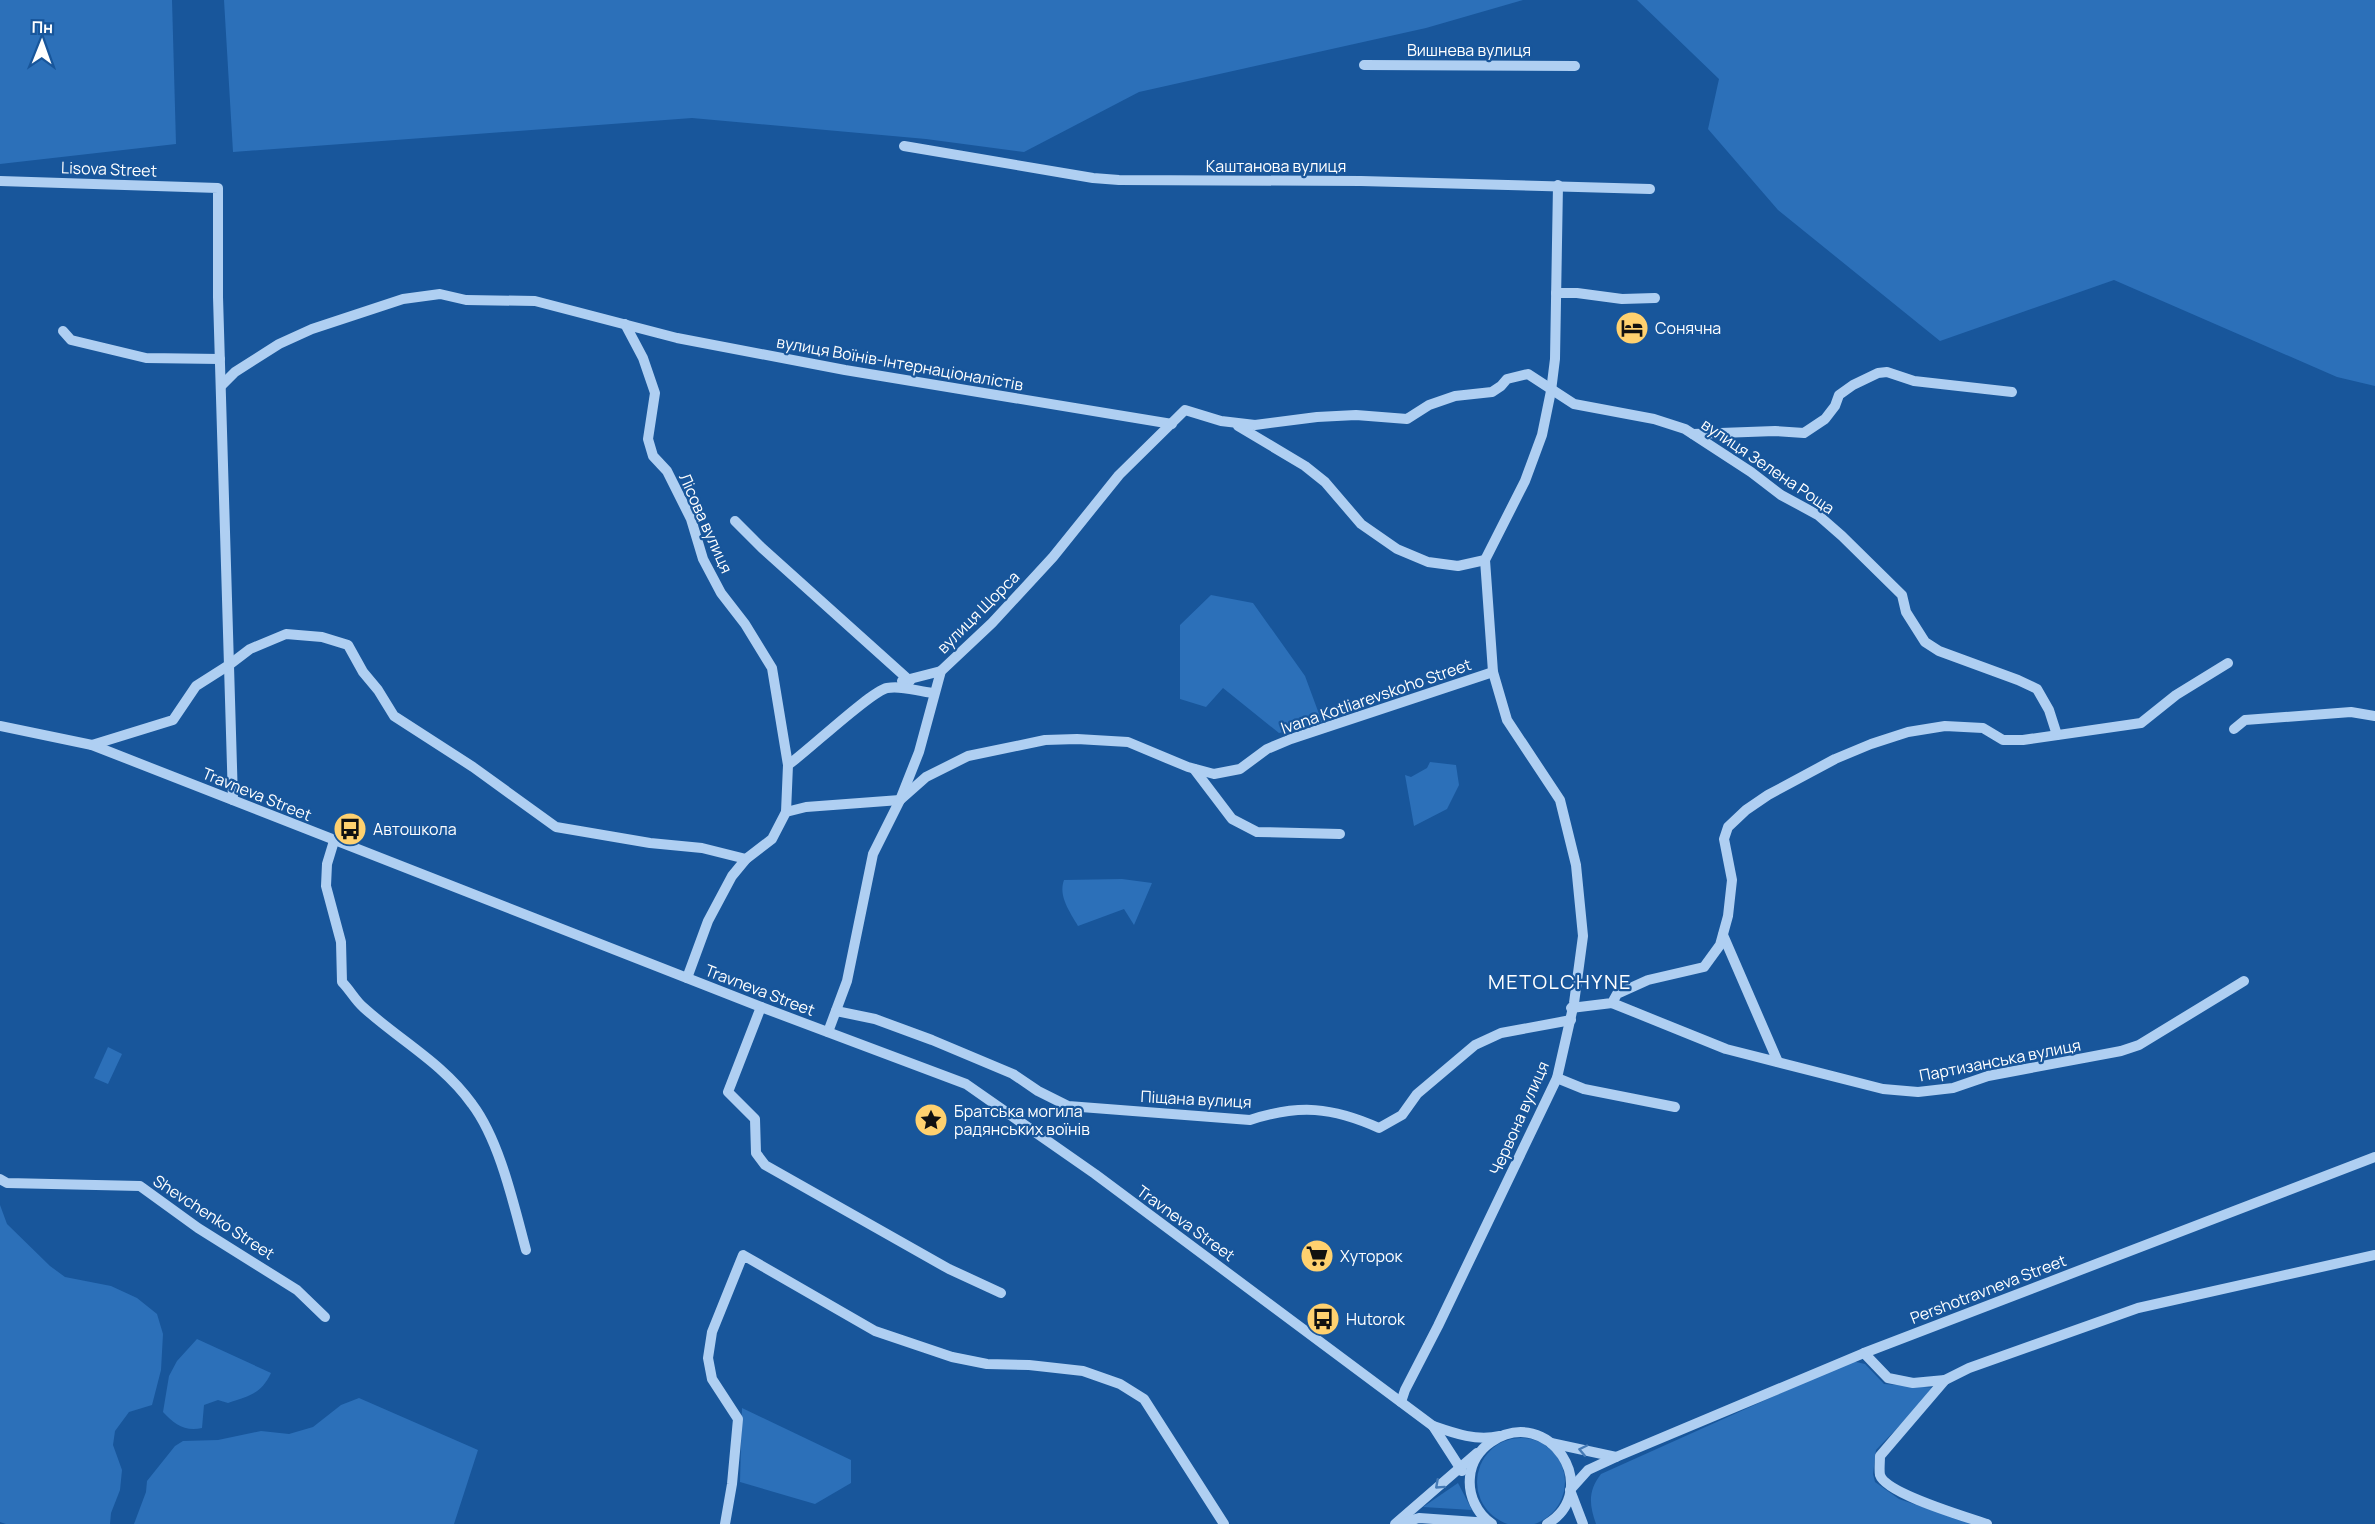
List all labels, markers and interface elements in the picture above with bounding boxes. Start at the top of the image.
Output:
north arrow [12,12,72,72]
text: Пн [31,16,53,38]
street label: Вишнева вулиця [1407,39,1531,61]
street label: Каштанова вулиця [1206,155,1346,177]
street label: Lisova Street [61,156,157,182]
hotel icon: Сонячна [1614,310,1650,346]
place label: Сонячна [1655,317,1721,339]
street label: вулиця Воїнів-Інтернаціоналістів [775,330,1026,396]
street label: вулиця Зелена Роща [1697,413,1839,519]
street label: Лісова вулиця [674,469,738,577]
street label: вулиця Щорса [932,566,1024,658]
street label: Ivana Kotliarevskoho Street [1278,653,1474,739]
street label: Travneva Street [199,762,315,826]
bus stop icon: Автошкола [332,811,368,847]
place label: Автошкола [373,818,457,840]
street label: Travneva Street [702,959,818,1021]
district label: METOLCHYNE [1488,968,1632,995]
street label: Партизанська вулиця [1917,1034,2083,1086]
street label: Червона вулиця [1484,1058,1554,1178]
street label: Піщана вулиця [1140,1085,1252,1113]
place label: Братська могила радянських воїнів [954,1100,1090,1140]
place icon: Братська могила радянських воїнів [913,1102,949,1138]
street label: Shevchenko Street [149,1169,279,1265]
street label: Travneva Street [1133,1180,1239,1266]
supermarket icon: Хуторок [1299,1238,1335,1274]
place label: Хуторок [1340,1245,1403,1267]
street label: Pershotravneva Street [1907,1249,2069,1329]
bus stop icon: Hutorok [1305,1301,1341,1337]
place label: Hutorok [1346,1308,1406,1330]
one-way arrow [1579,1444,1589,1457]
one-way arrow [1436,1478,1446,1489]

